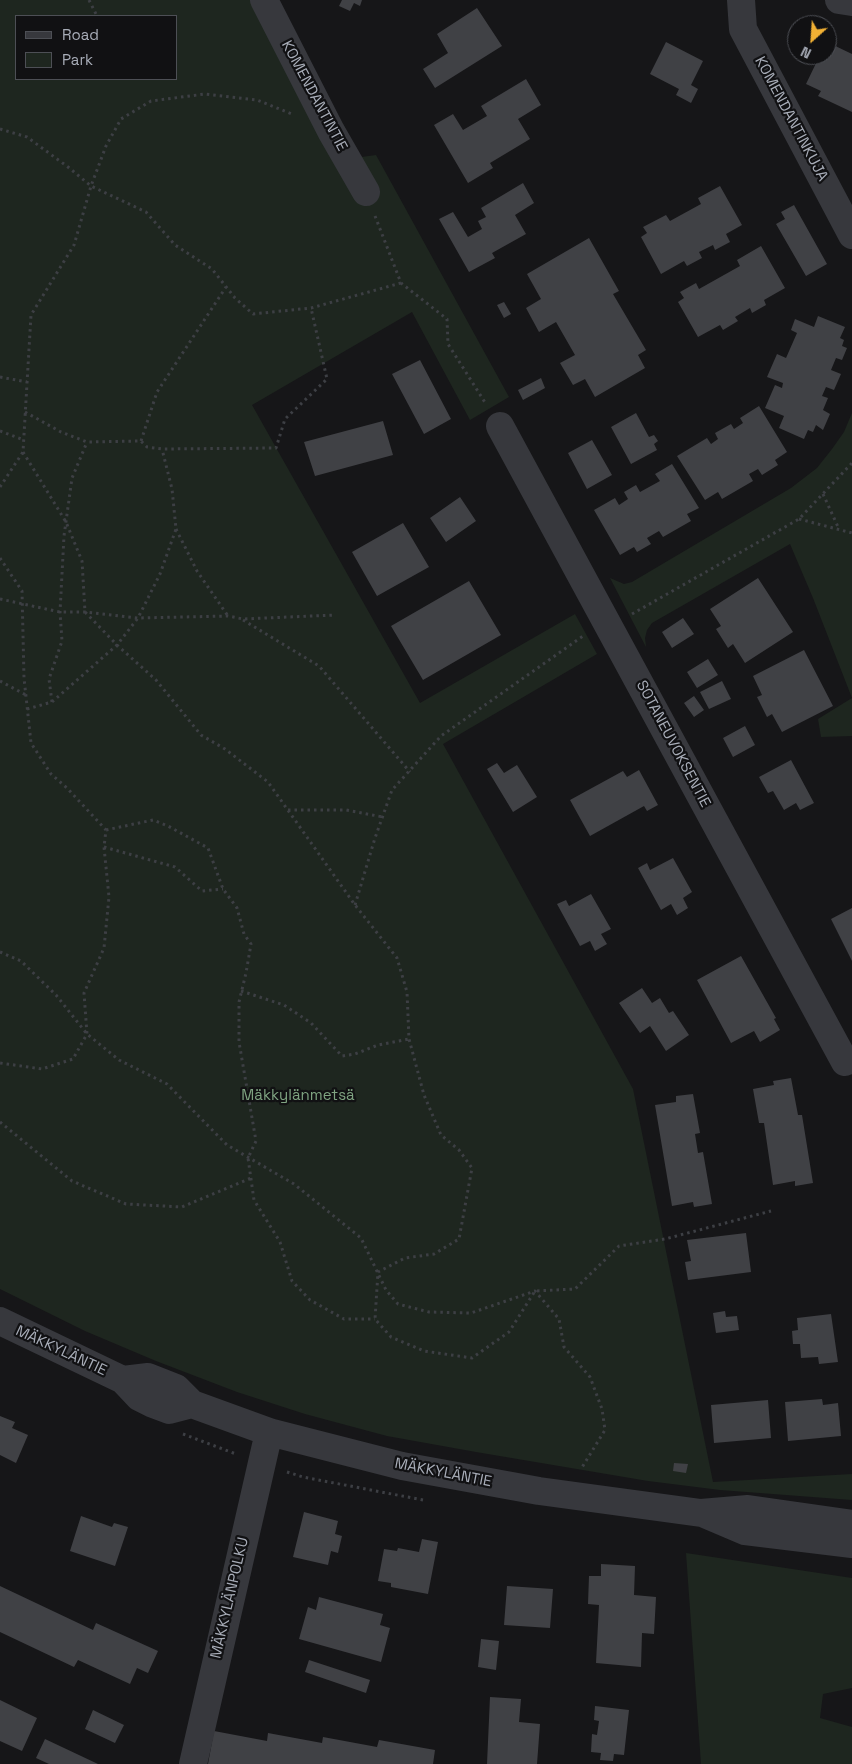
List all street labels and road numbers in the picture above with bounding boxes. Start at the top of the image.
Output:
street label: KOMENDANTINTIE [277,38,351,154]
street label: KOMENDANTINKUJA [750,53,832,185]
street label: SOTANEUVOKSENTIE [632,678,714,810]
street label: MÄKKYLÄNTIE [13,1322,109,1380]
street label: MÄKKYLÄNTIE [393,1455,493,1491]
street label: MÄKKYLÄNPOLKU [207,1536,253,1660]

